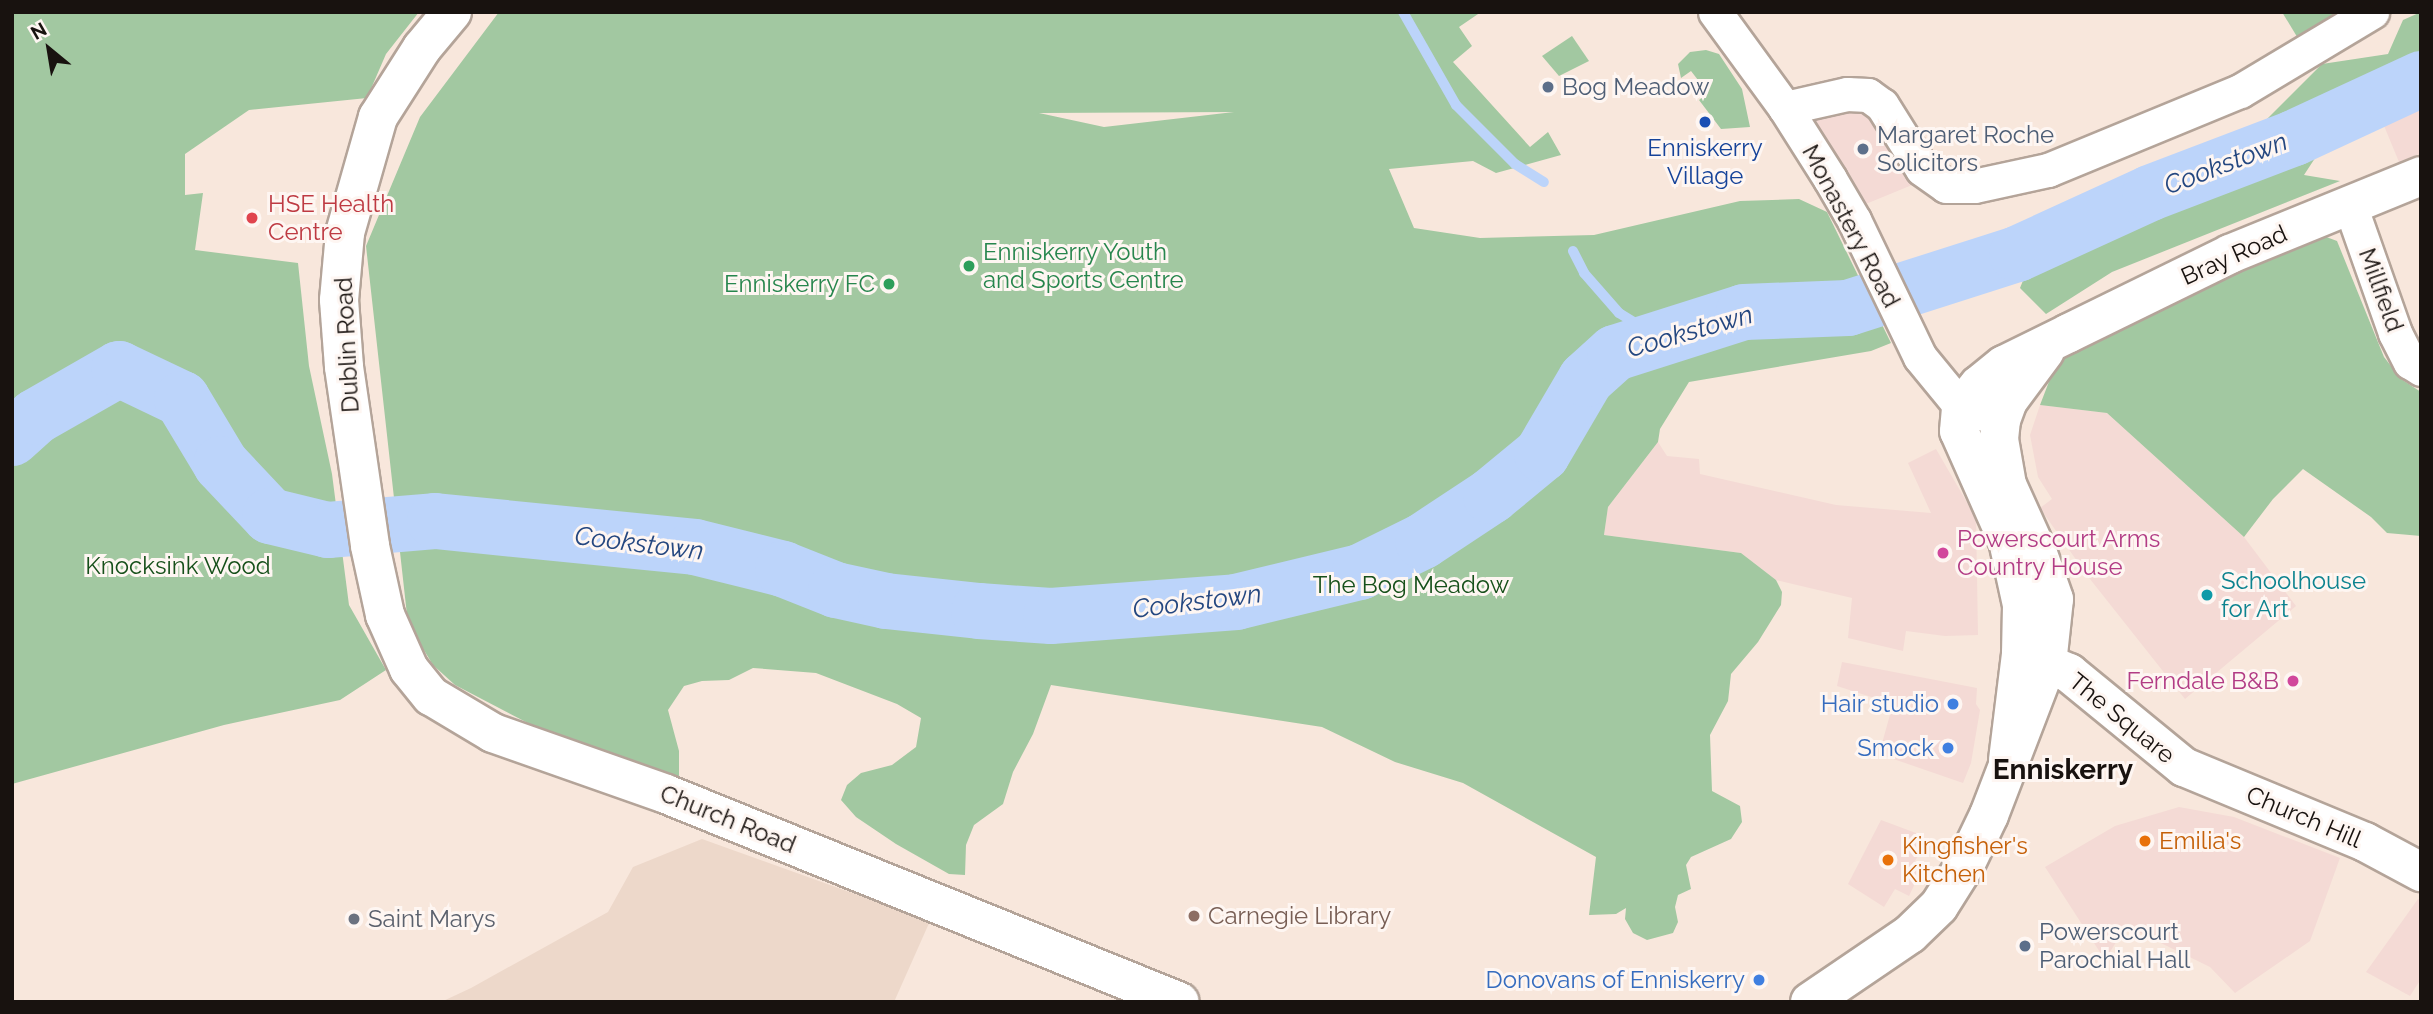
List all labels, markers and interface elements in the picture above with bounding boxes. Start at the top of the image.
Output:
north arrow [14,14,84,84]
text: N [27,18,50,44]
place label: Bog Meadow [1562,73,1710,101]
marker: Bog Meadow [1540,79,1556,95]
marker: Enniskerry Village [1697,114,1713,130]
place label: Margaret Roche Solicitors [1877,121,2054,177]
water label: Cookstown [2160,126,2292,202]
place label: Enniskerry Village [1647,134,1763,190]
street label: Monastery Road [1796,139,1906,313]
marker: Margaret Roche Solicitors [1855,141,1871,157]
place label: HSE Health Centre [268,190,394,246]
marker: HSE Health Centre [242,208,262,228]
street label: Bray Road [2176,219,2292,291]
place label: Enniskerry Youth and Sports Centre [983,238,1184,294]
street label: Millfield [2353,244,2409,336]
marker: Enniskerry Youth and Sports Centre [961,258,977,274]
place label: Enniskerry FC [723,270,875,298]
marker: Enniskerry FC [881,276,897,292]
street label: Dublin Road [329,277,365,413]
water label: Cookstown [1623,299,1757,365]
water label: Cookstown [573,521,705,567]
place label: Powerscourt Arms Country House [1957,525,2161,581]
marker: Powerscourt Arms Country House [1935,545,1951,561]
park label: Knocksink Wood [85,552,271,580]
place label: Schoolhouse for Art [2221,567,2366,623]
park label: The Bog Meadow [1313,571,1509,599]
water label: Cookstown [1131,579,1263,625]
marker: Schoolhouse for Art [2199,587,2215,603]
street label: The Square [2063,667,2181,769]
place label: Ferndale B&B [2126,667,2279,695]
marker: Ferndale B&B [2285,673,2301,689]
place label: Hair studio [1820,690,1939,718]
marker: Hair studio [1945,696,1961,712]
place label: Smock [1857,734,1934,762]
marker: Smock [1940,740,1956,756]
district label: Enniskerry [1993,753,2133,787]
street label: Church Road [656,779,800,859]
street label: Church Hill [2242,780,2366,854]
place label: Emilia's [2159,827,2241,855]
place label: Kingfisher's Kitchen [1902,832,2028,888]
marker: Emilia's [2137,833,2153,849]
marker: Kingfisher's Kitchen [1880,852,1896,868]
place label: Carnegie Library [1208,902,1391,930]
place label: Saint Marys [368,905,496,933]
marker: Carnegie Library [1186,908,1202,924]
marker: Saint Marys [346,911,362,927]
place label: Powerscourt Parochial Hall [2039,918,2191,974]
marker: Powerscourt Parochial Hall [2017,938,2033,954]
place label: Donovans of Enniskerry [1485,966,1745,994]
marker: Donovans of Enniskerry [1751,972,1767,988]

